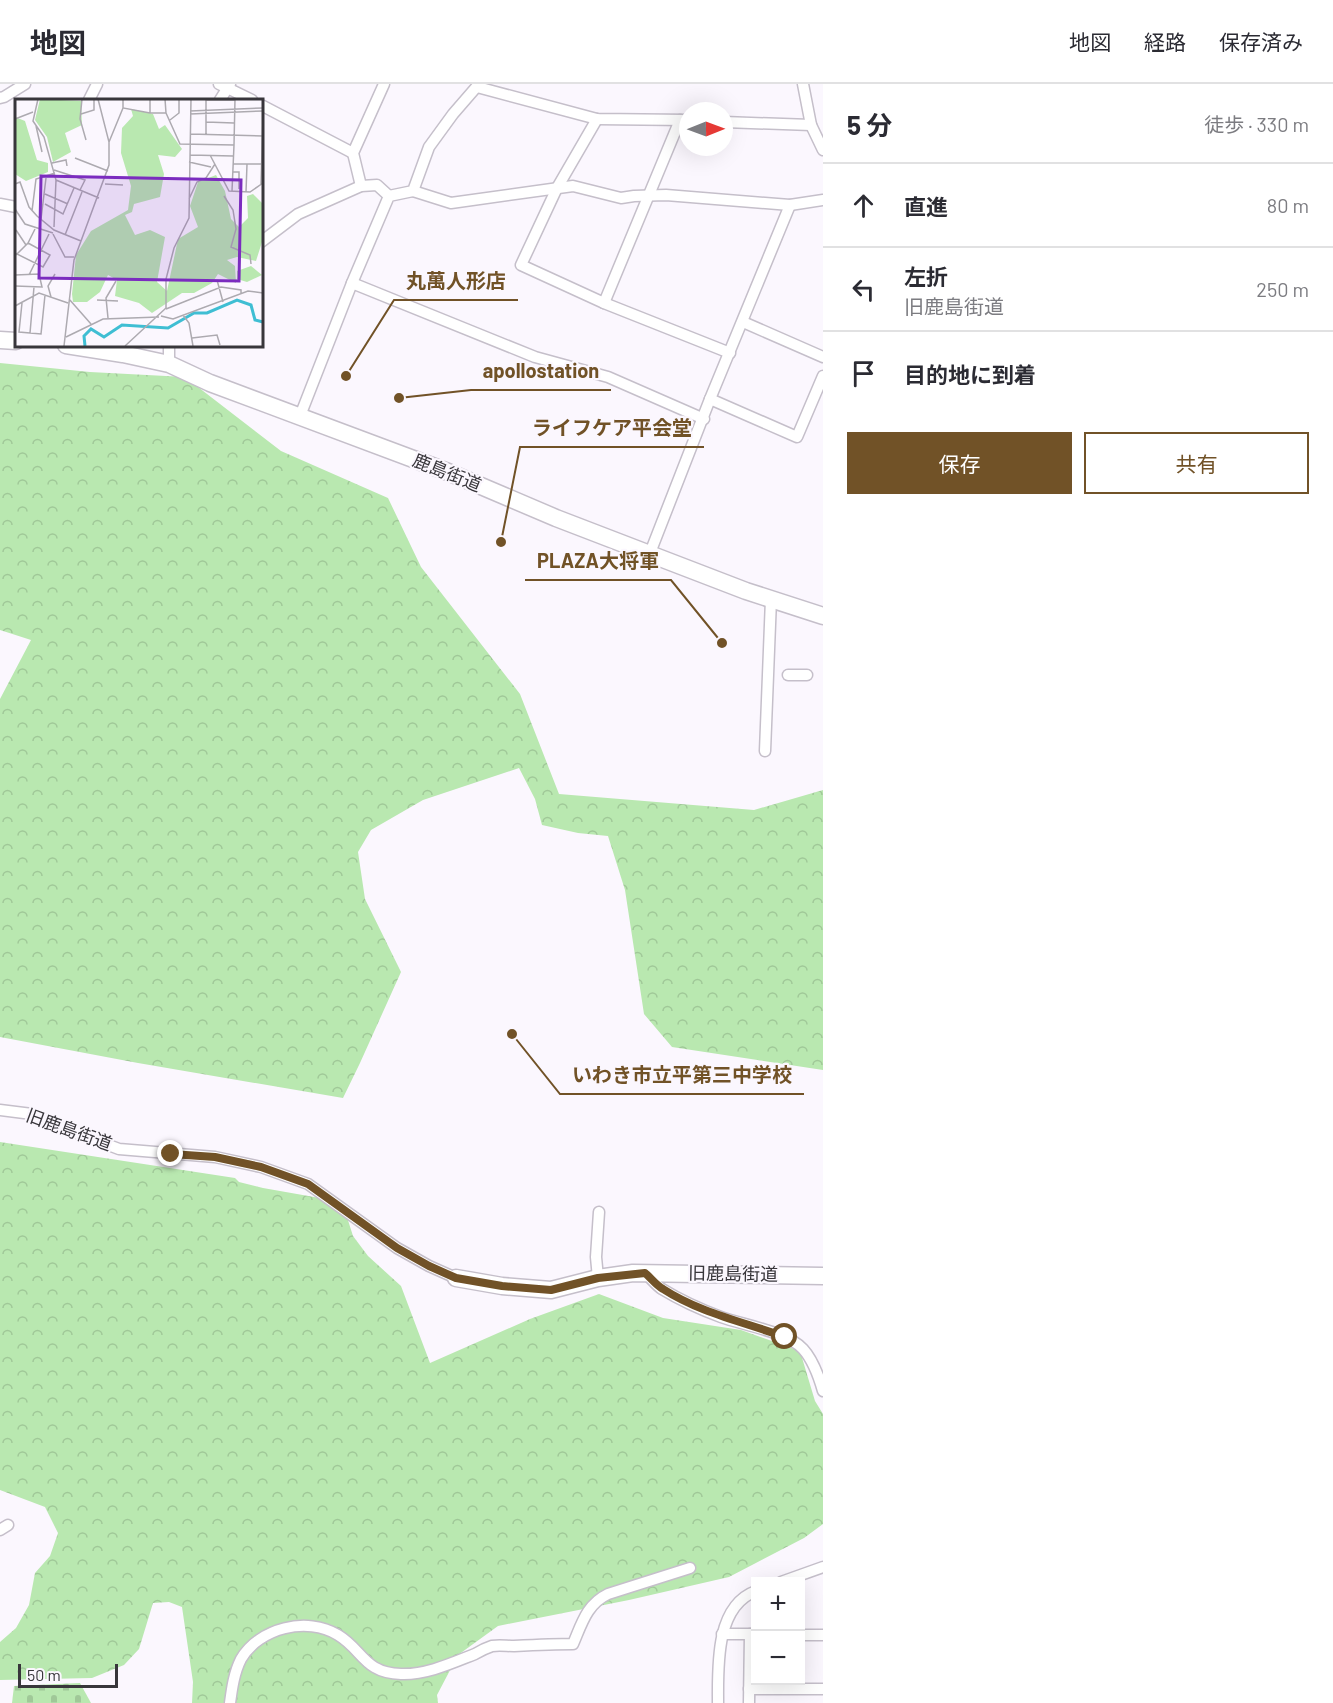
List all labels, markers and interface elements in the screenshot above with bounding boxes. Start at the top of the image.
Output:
text: 地図 [30,25,86,59]
text: 地図 [1069,29,1111,54]
text: 経路 [1144,29,1186,54]
text: 保存済み [1219,29,1303,54]
inset map [15,99,262,346]
north arrow [679,102,733,156]
text: 5 分 [847,109,892,140]
text: 徒歩 · 330 m [1204,112,1309,136]
icon: ahead [847,189,880,222]
text: 直進 [904,193,948,219]
text: 80 m [1267,193,1309,217]
callout: 丸萬人形店 [394,262,518,300]
text: 左折 [904,263,948,289]
text: 丸萬人形店 [406,268,506,292]
icon: left [847,273,880,306]
text: 250 m [1256,277,1309,301]
text: 旧鹿島街道 [904,294,1004,318]
callout: apollostation [471,352,611,390]
icon: arrive [847,357,880,390]
text: apollostation [483,358,599,382]
text: 目的地に到着 [904,361,1036,387]
callout: ライフケア平会堂 [520,409,704,447]
text: ライフケア平会堂 [532,415,692,439]
button: 保存 [847,432,1072,494]
button: 共有 [1084,432,1309,494]
street label: 鹿島街道 [410,448,485,496]
callout: PLAZA大将軍 [525,542,671,580]
text: PLAZA大将軍 [537,548,659,572]
callout: いわき市立平第三中学校 [560,1056,804,1094]
text: いわき市立平第三中学校 [572,1062,792,1086]
street label: 旧鹿島街道 [23,1103,115,1155]
route end [157,1140,183,1166]
street label: 旧鹿島街道 [688,1261,778,1285]
route start [771,1323,797,1349]
map controls [751,1577,805,1685]
button: + [751,1577,805,1631]
button: − [751,1631,805,1685]
scale bar [18,1661,118,1688]
text: 50 m [27,1665,61,1684]

